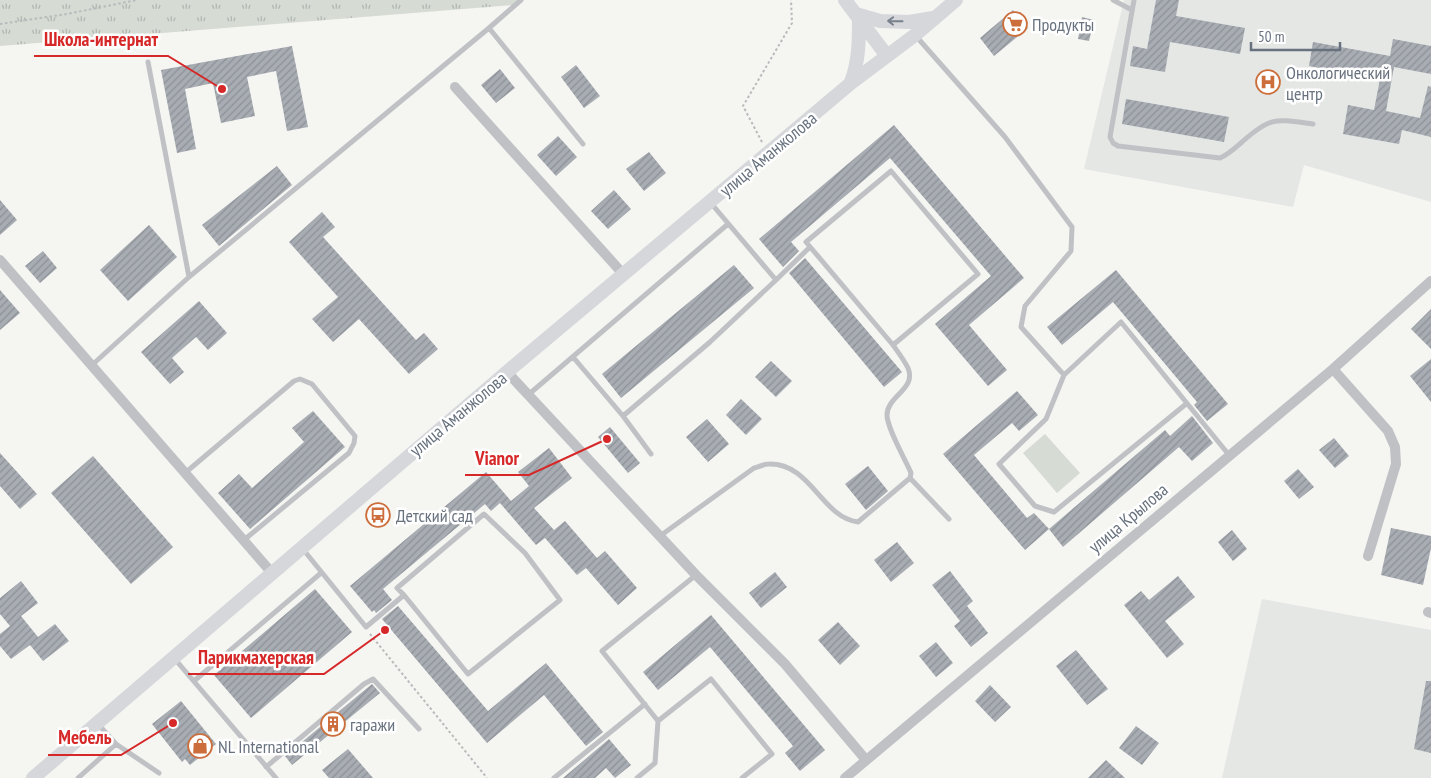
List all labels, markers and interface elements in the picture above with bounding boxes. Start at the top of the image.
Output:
supermarket icon: Продукты [1002,11,1028,37]
place label: Продукты [1032,13,1094,36]
one-way arrow [887,16,903,26]
scale bar [1251,20,1340,52]
callout: Школа-интернат [34,22,168,56]
text: Школа-интернат [44,27,158,51]
text: 50 m [1258,27,1284,46]
place label: Онкологический центр [1286,61,1390,105]
hospital icon: Онкологический центр [1255,69,1281,95]
street label: улица Аманжолова [715,107,821,201]
street label: улица Аманжолова [405,367,511,461]
callout: Vianor [465,441,529,475]
text: Vianor [474,446,520,470]
street label: улица Крылова [1084,478,1172,558]
bus stop icon: Детский сад [365,502,391,528]
place label: Детский сад [396,504,473,527]
callout: Парикмахерская [188,640,324,674]
text: Парикмахерская [198,645,314,669]
building icon: гаражи [320,711,346,737]
place label: гаражи [350,713,395,736]
callout: Мебель [48,721,121,755]
text: Мебель [58,725,112,749]
shop icon: NL International [187,733,213,759]
place label: NL International [218,735,319,758]

